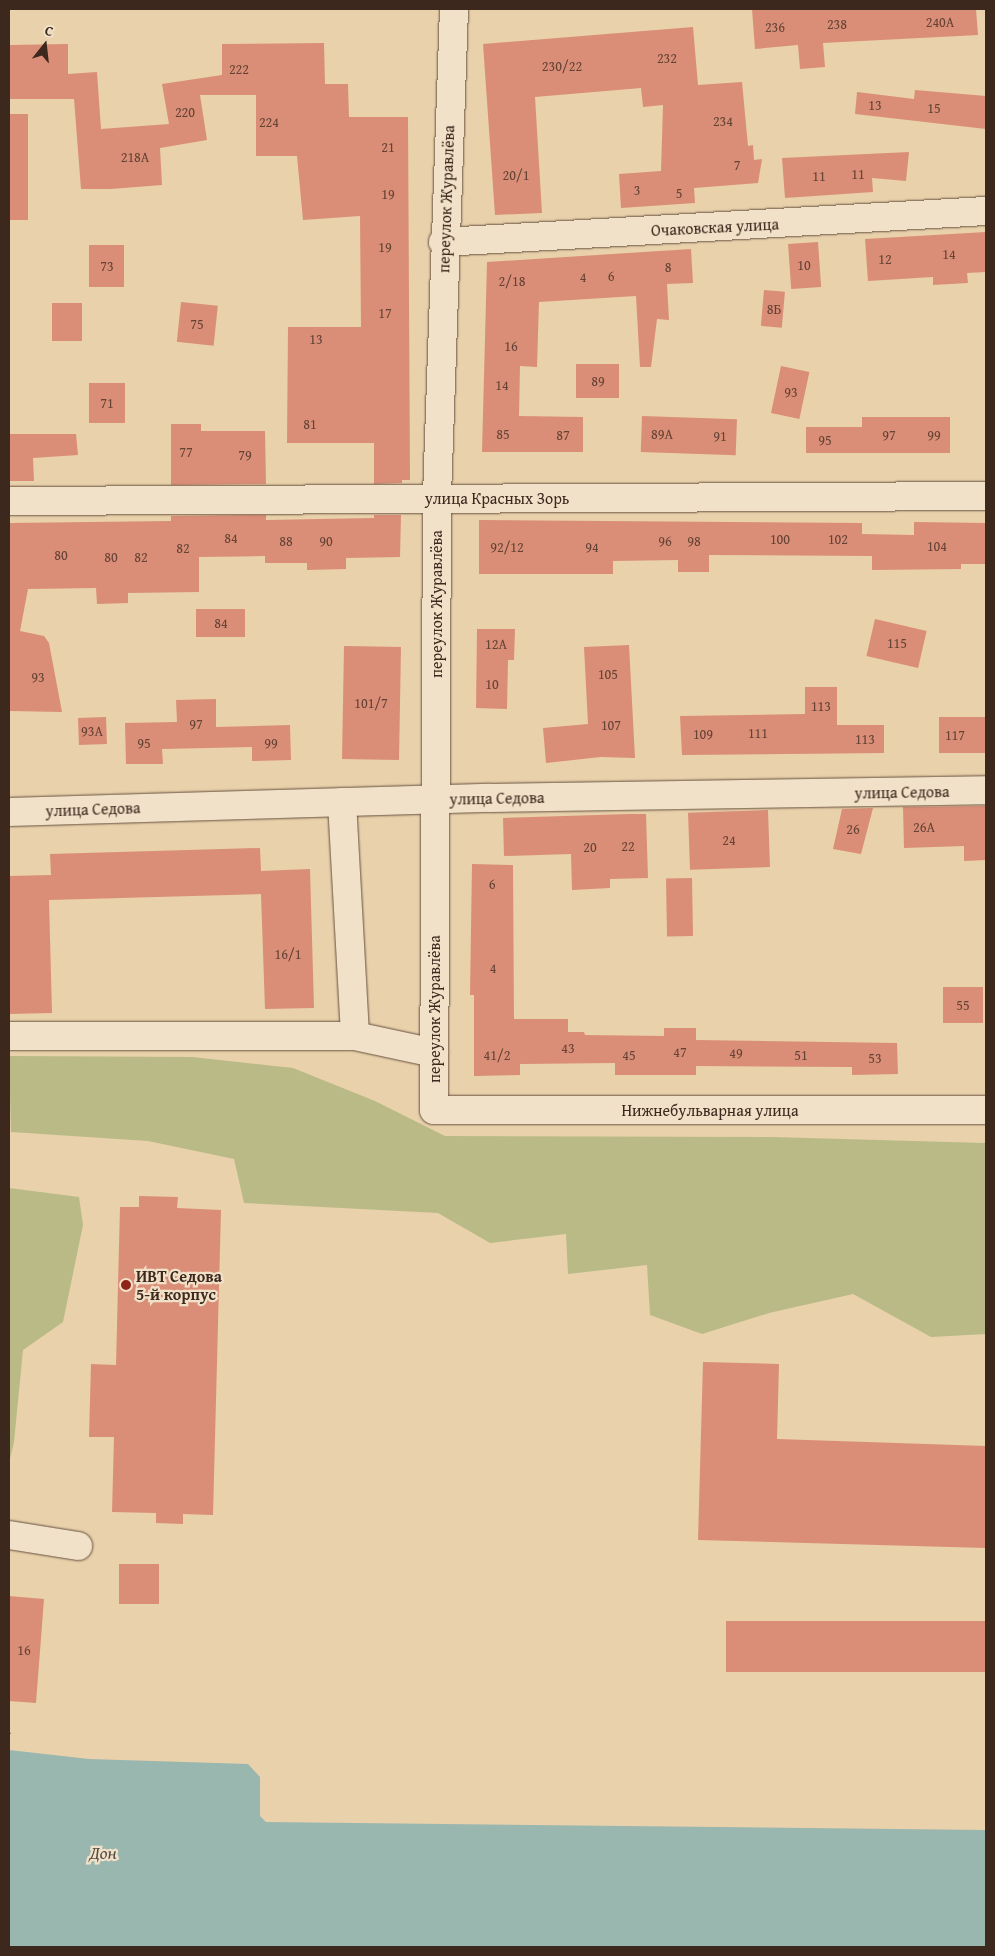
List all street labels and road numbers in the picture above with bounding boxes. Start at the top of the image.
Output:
street label: переулок Журавлёва [434,125,458,273]
street label: Очаковская улица [651,214,779,240]
street label: улица Красных Зорь [425,488,569,508]
street label: переулок Журавлёва [426,530,446,678]
street label: улица Седова [854,782,950,802]
street label: улица Седова [449,788,545,808]
street label: улица Седова [45,798,141,820]
street label: переулок Журавлёва [424,935,444,1083]
street label: Нижнебульварная улица [621,1100,799,1120]

